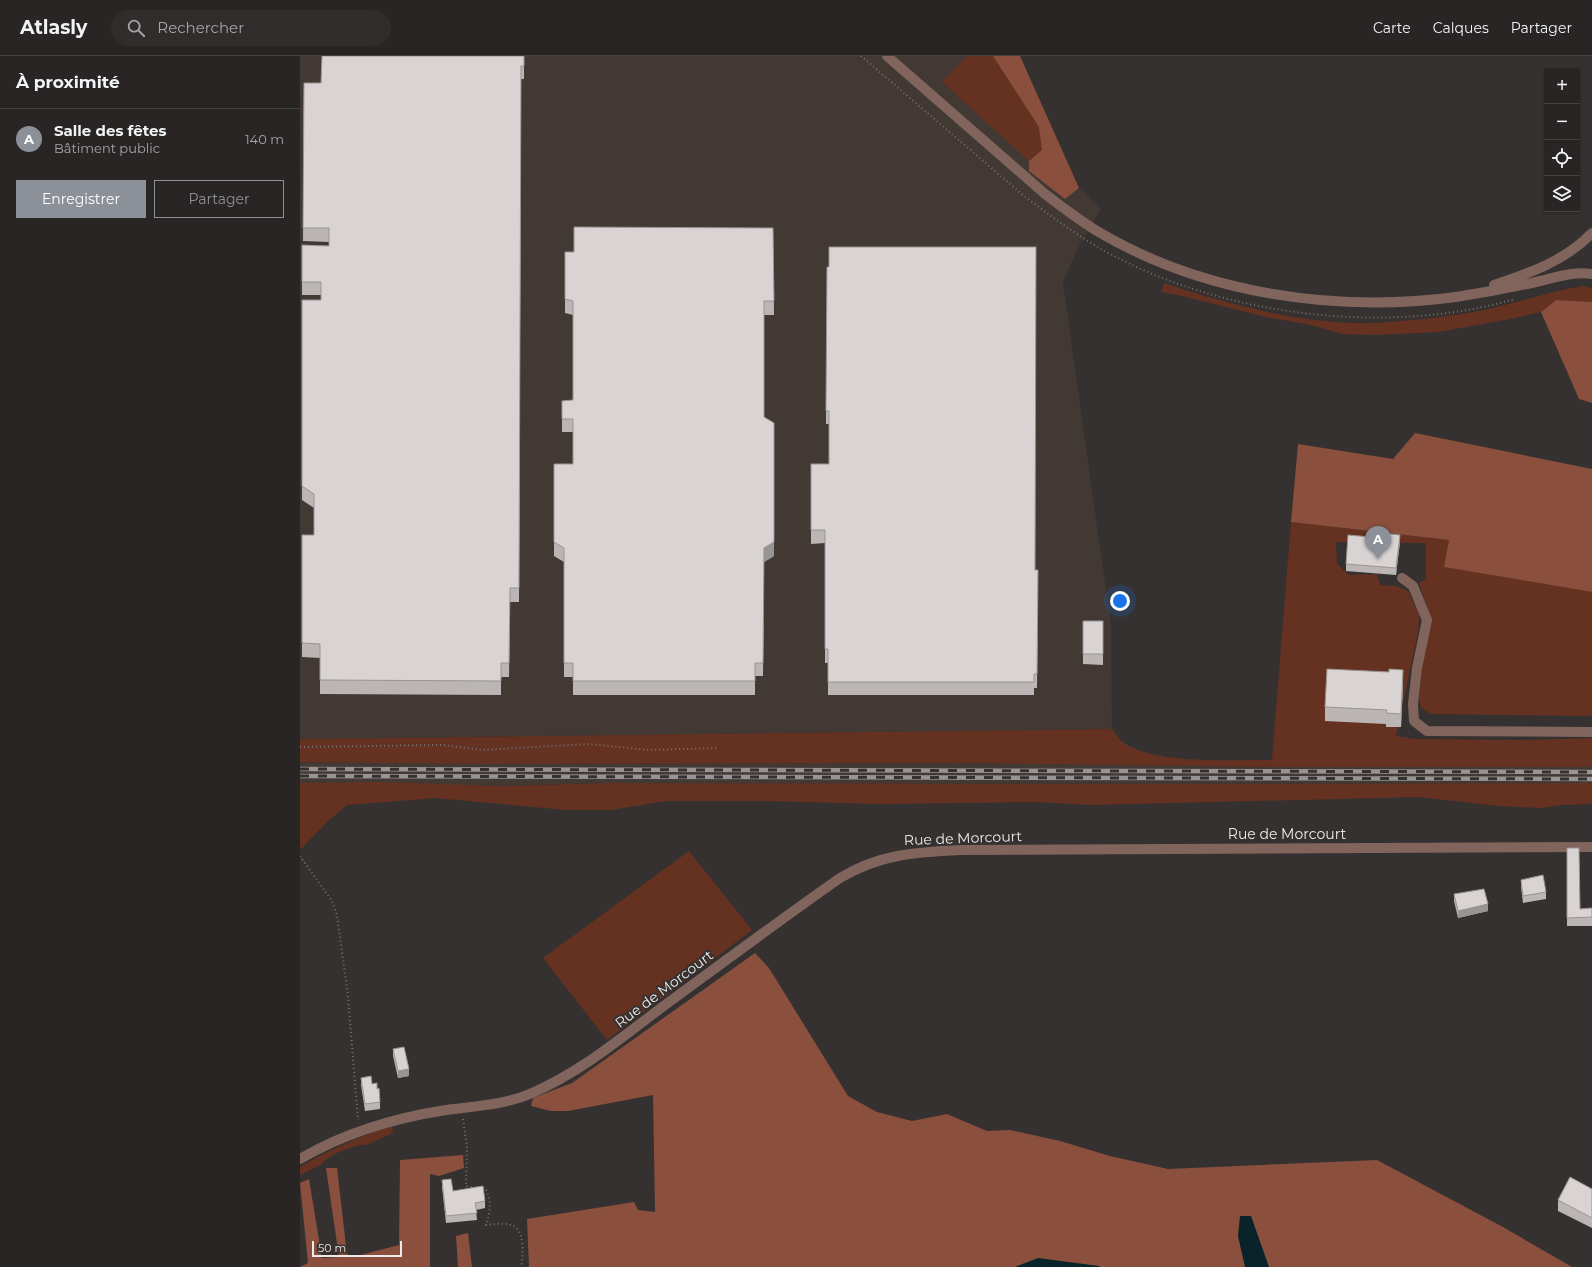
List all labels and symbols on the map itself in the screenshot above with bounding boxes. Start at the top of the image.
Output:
pin: A [1365,526,1391,559]
your location [1110,591,1130,611]
street label: Rue de Morcourt [1228,825,1346,843]
street label: Rue de Morcourt [904,827,1023,849]
street label: Rue de Morcourt [611,946,717,1032]
scale bar [312,1239,402,1258]

